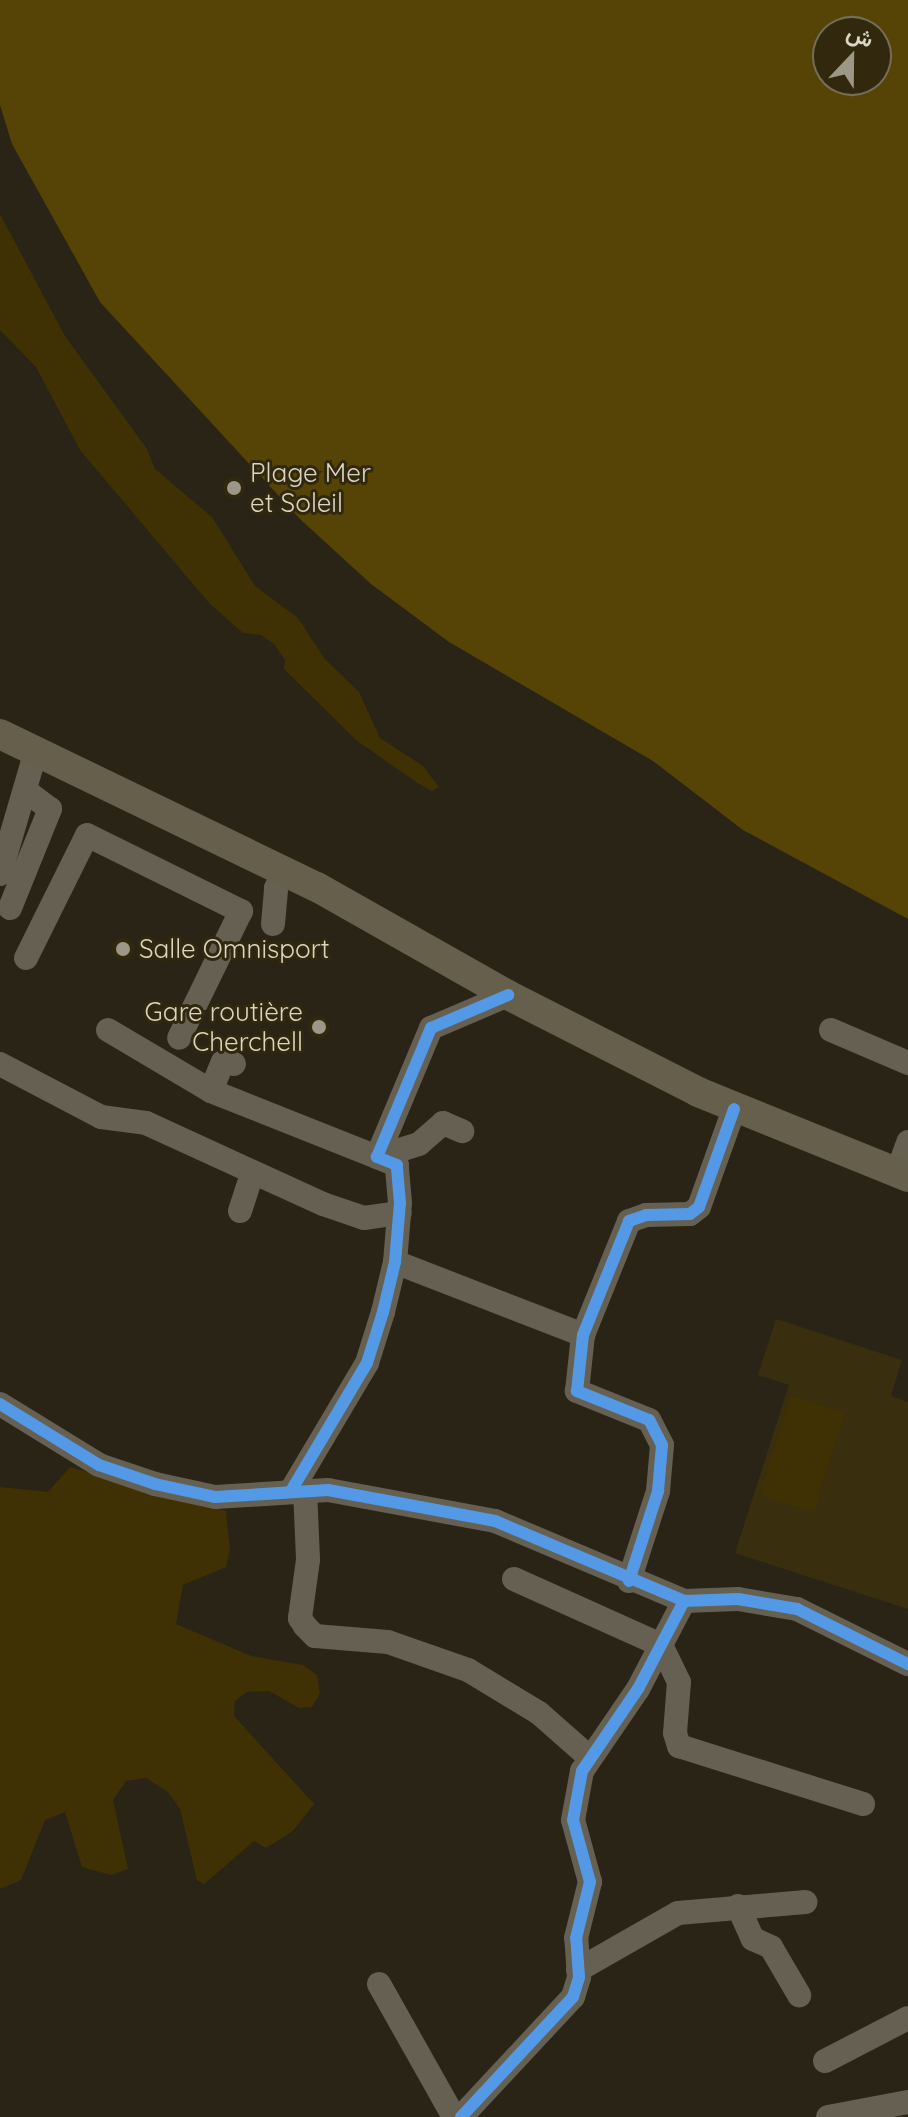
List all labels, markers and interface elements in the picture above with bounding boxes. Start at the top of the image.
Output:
north arrow [812,16,892,96]
text: ش [843,18,878,54]
place label: Plage Mer et Soleil [250,457,371,518]
marker: Plage Mer et Soleil [225,479,243,497]
place label: Salle Omnisport [139,933,330,965]
marker: Salle Omnisport [114,940,132,958]
place label: Gare routière Cherchell [144,996,303,1058]
marker: Gare routière Cherchell [310,1018,328,1036]

